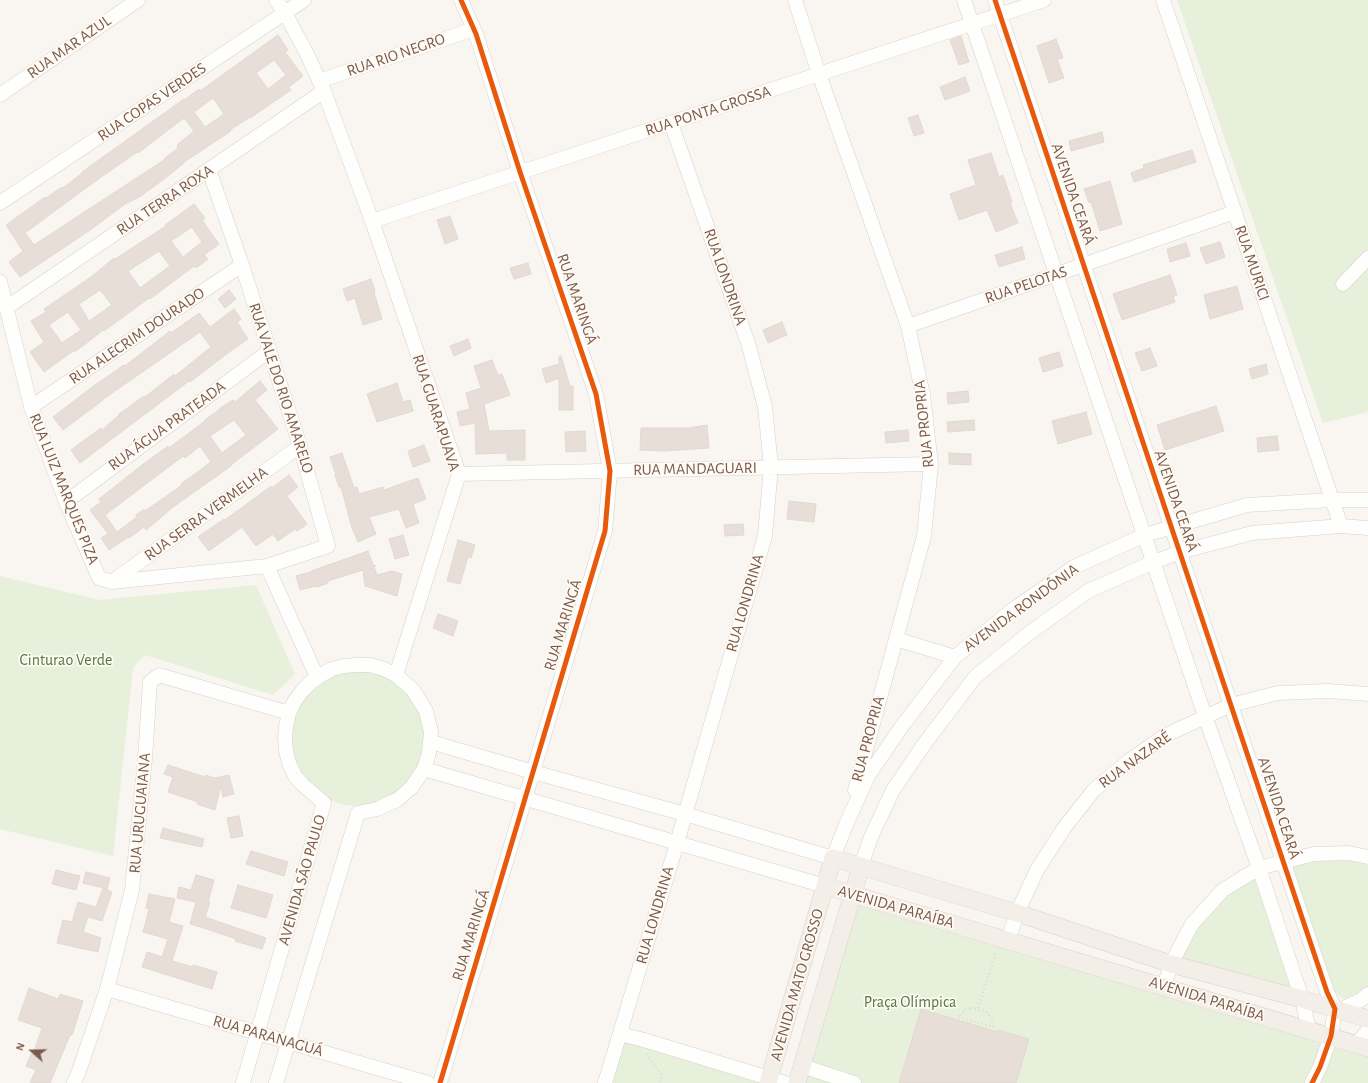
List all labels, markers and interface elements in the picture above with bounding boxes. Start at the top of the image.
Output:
street label: RUA MAR AZUL [23,11,115,83]
street label: RUA RIO NEGRO [344,29,448,81]
street label: RUA COPAS VERDES [94,59,210,145]
street label: RUA PONTA GROSSA [643,82,773,140]
street label: AVENIDA CEARÁ [1047,141,1099,247]
street label: RUA TERRA ROXA [113,161,217,239]
street label: RUA MURICI [1230,223,1274,303]
street label: RUA LONDRINA [699,226,751,328]
street label: RUA MARINGÁ [552,251,602,347]
street label: RUA PELOTAS [982,262,1070,308]
street label: RUA ALECRIM DOURADO [66,283,208,389]
street label: RUA VALE DO RIO AMARELO [244,300,318,476]
street label: RUA GUARAPUAVA [408,352,464,474]
street label: RUA ÁGUA PRATEADA [105,377,229,475]
street label: RUA PROPRIA [910,379,938,469]
street label: RUA LUIZ MARQUES PIZA [25,411,103,567]
street label: AVENIDA CEARÁ [1150,448,1202,554]
street label: RUA MANDAGUARI [633,458,757,480]
street label: RUA SERRA VERMELHA [141,463,271,565]
street label: RUA LONDRINA [722,552,768,654]
street label: AVENIDA RONDÔNIA [960,560,1082,656]
street label: RUA MARINGÁ [540,577,586,673]
park label: Cinturao Verde [20,650,112,670]
street label: RUA PROPRIA [847,694,889,784]
street label: RUA NAZARÉ [1095,727,1175,793]
street label: RUA URUGUAIANA [125,752,155,874]
street label: AVENIDA CEARÁ [1253,755,1305,861]
street label: AVENIDA SÃO PAULO [274,812,330,948]
street label: RUA LONDRINA [632,864,678,966]
street label: AVENIDA PARAÍBA [836,881,956,933]
street label: RUA MARINGÁ [448,887,494,983]
street label: AVENIDA MATO GROSSO [766,907,828,1063]
street label: AVENIDA PARAÍBA [1147,972,1267,1026]
park label: Praça Olímpica [864,992,956,1012]
street label: RUA PARANAGUÁ [211,1011,325,1061]
north arrow [12,1031,52,1071]
text: N [14,1041,27,1052]

